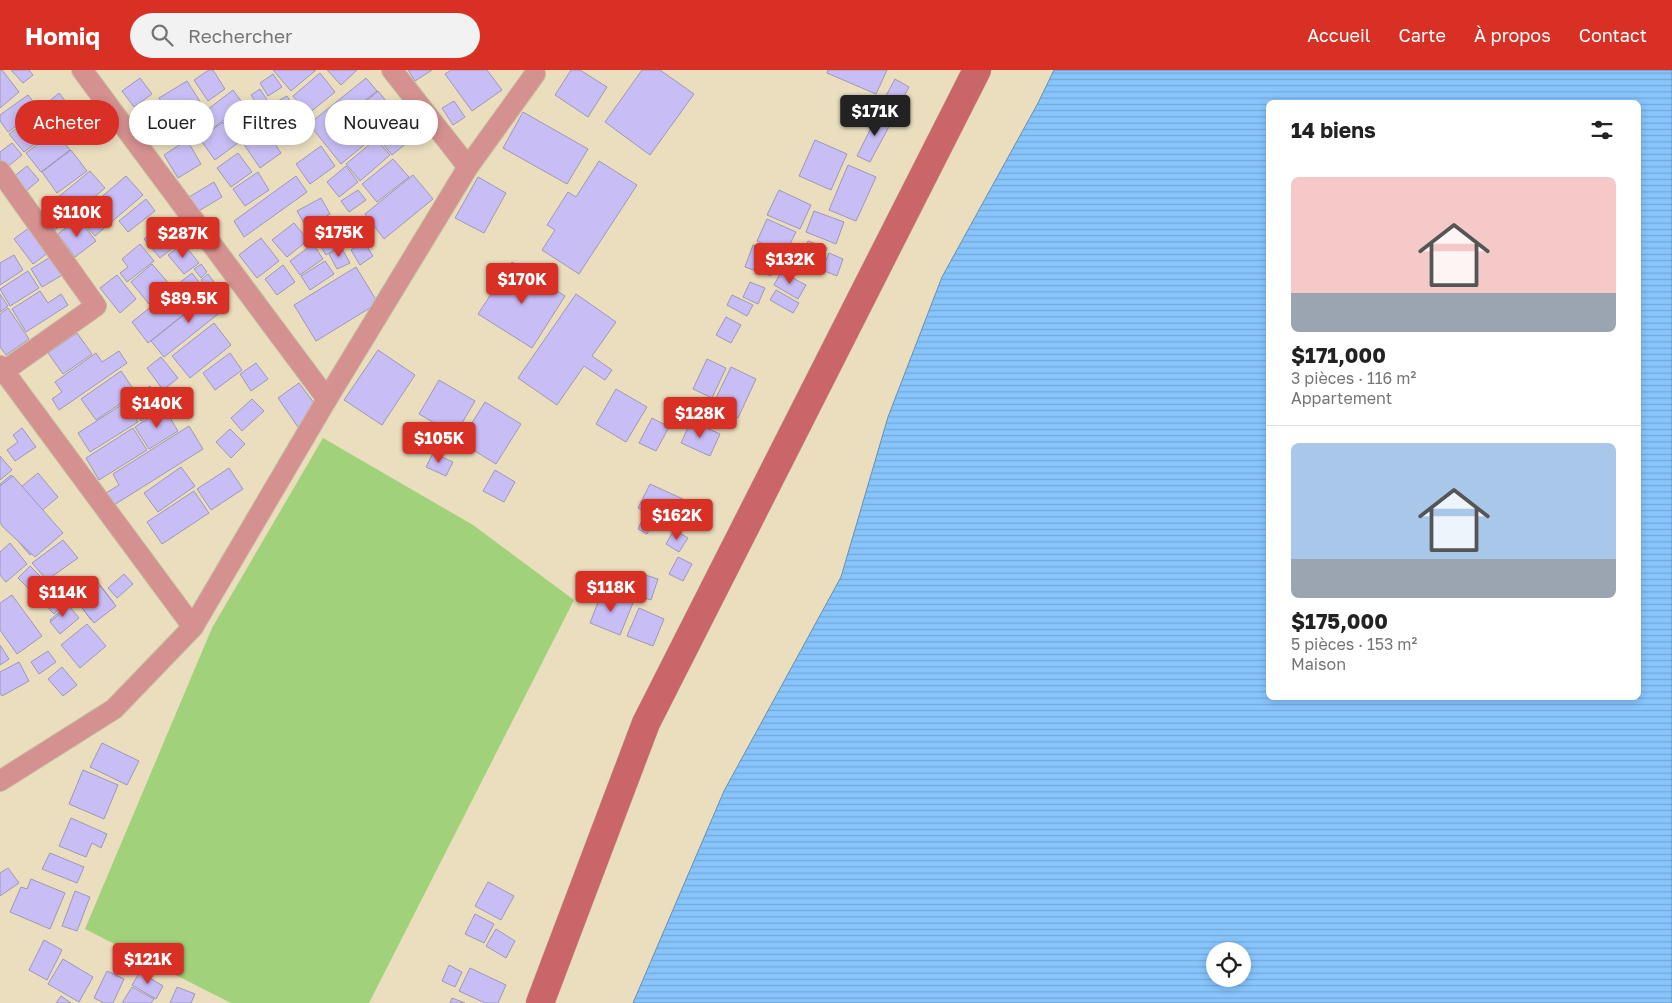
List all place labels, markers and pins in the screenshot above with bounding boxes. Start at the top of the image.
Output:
pin: $171K [840,94,910,137]
pin: $110K [42,196,112,238]
pin: $287K [148,216,218,259]
pin: $175K [304,216,374,258]
pin: $132K [755,242,825,285]
pin: $170K [487,262,557,305]
pin: $89.5K [148,282,230,324]
pin: $140K [122,386,192,429]
pin: $128K [665,396,735,439]
pin: $105K [404,422,474,464]
pin: $162K [642,498,712,541]
pin: $118K [576,570,646,613]
pin: $114K [28,576,98,618]
pin: $121K [113,942,183,985]

